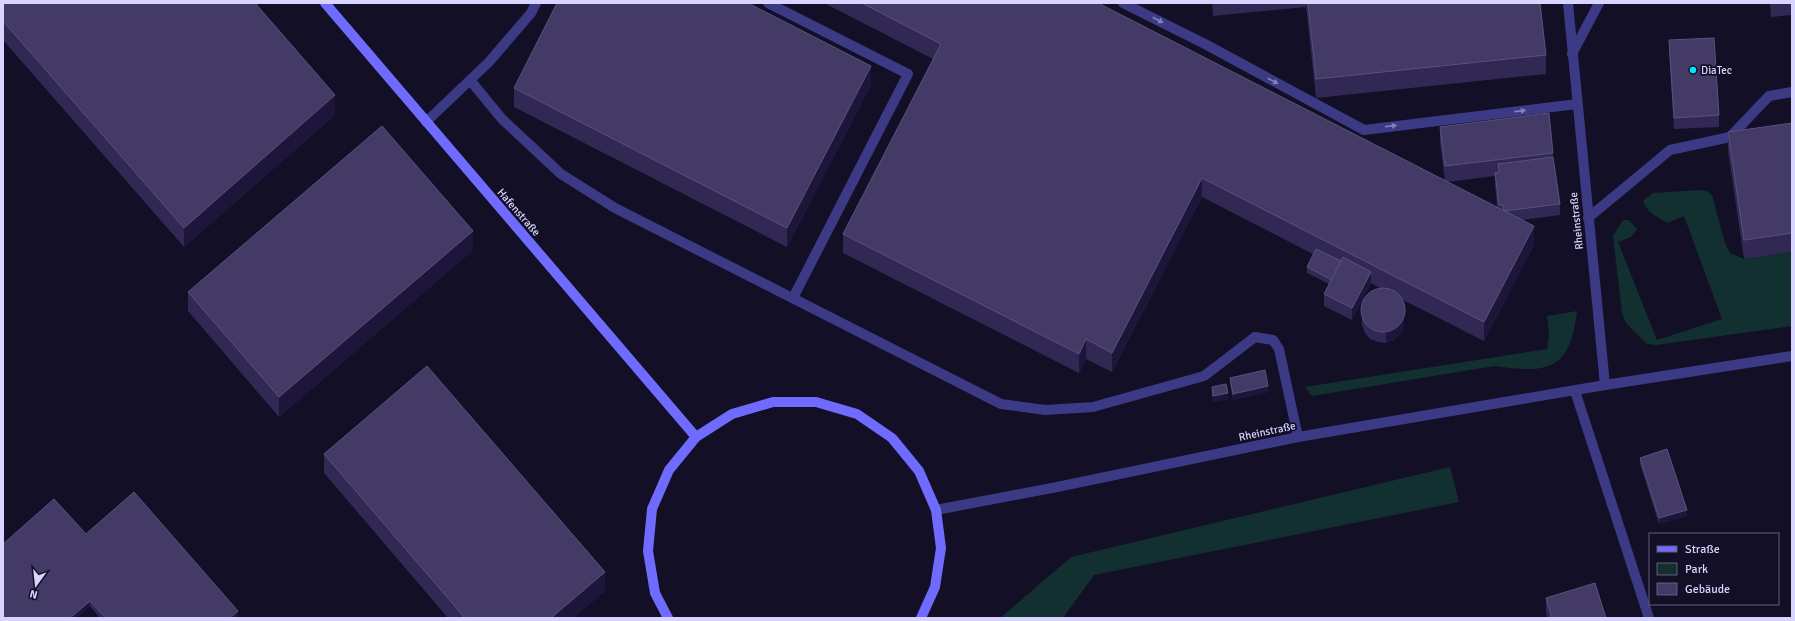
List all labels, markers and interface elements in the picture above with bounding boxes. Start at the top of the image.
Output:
one-way arrow [1152,17,1164,24]
place label: DiaTec [1701,64,1732,77]
marker: DiaTec [1688,65,1698,75]
one-way arrow [1267,77,1279,84]
one-way arrow [1514,108,1526,114]
one-way arrow [1385,123,1397,130]
street label: Hafenstraße [494,186,543,239]
street label: Rheinstraße [1567,192,1586,250]
street label: Rheinstraße [1238,419,1297,444]
legend [1649,533,1779,605]
text: Straße [1685,542,1720,557]
text: Park [1685,562,1708,577]
north arrow [16,565,56,605]
text: Gebäude [1685,582,1730,597]
text: N [28,587,39,601]

